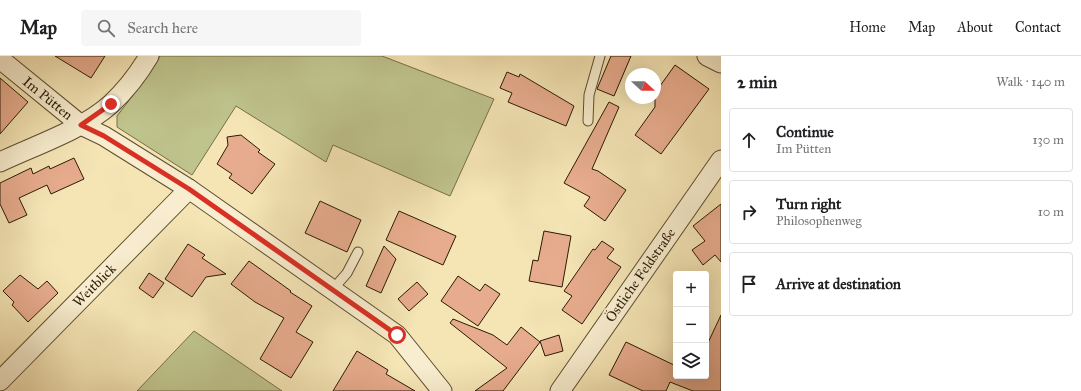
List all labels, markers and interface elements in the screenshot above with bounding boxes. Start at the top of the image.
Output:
search box [81,10,361,46]
text: Map [20,16,57,39]
icon: search [95,17,117,39]
text: Search here [127,19,198,37]
text: Home [849,19,886,36]
text: Map [908,19,935,36]
text: About [957,19,993,36]
text: Contact [1015,19,1061,36]
north arrow [625,68,661,104]
text: 2 min [737,72,777,93]
street label: Im Pütten [19,73,77,124]
text: Walk · 140 m [996,74,1065,90]
route end [102,95,120,113]
text: Continue [776,123,834,141]
icon: ahead [738,129,760,151]
text: 130 m [1032,132,1064,148]
text: Im Pütten [776,141,831,157]
text: Turn right [776,195,841,213]
icon: right [738,201,760,223]
text: 10 m [1038,204,1064,220]
text: Philosophenweg [776,213,862,229]
street label: Östliche Feldstraße [600,224,679,325]
street label: Weitblick [69,260,120,310]
map controls [673,271,709,379]
button: + [673,271,709,307]
icon: arrive [738,273,760,295]
text: Arrive at destination [776,275,901,293]
button: − [673,307,709,343]
route start [388,326,406,344]
button: layers [673,343,709,379]

